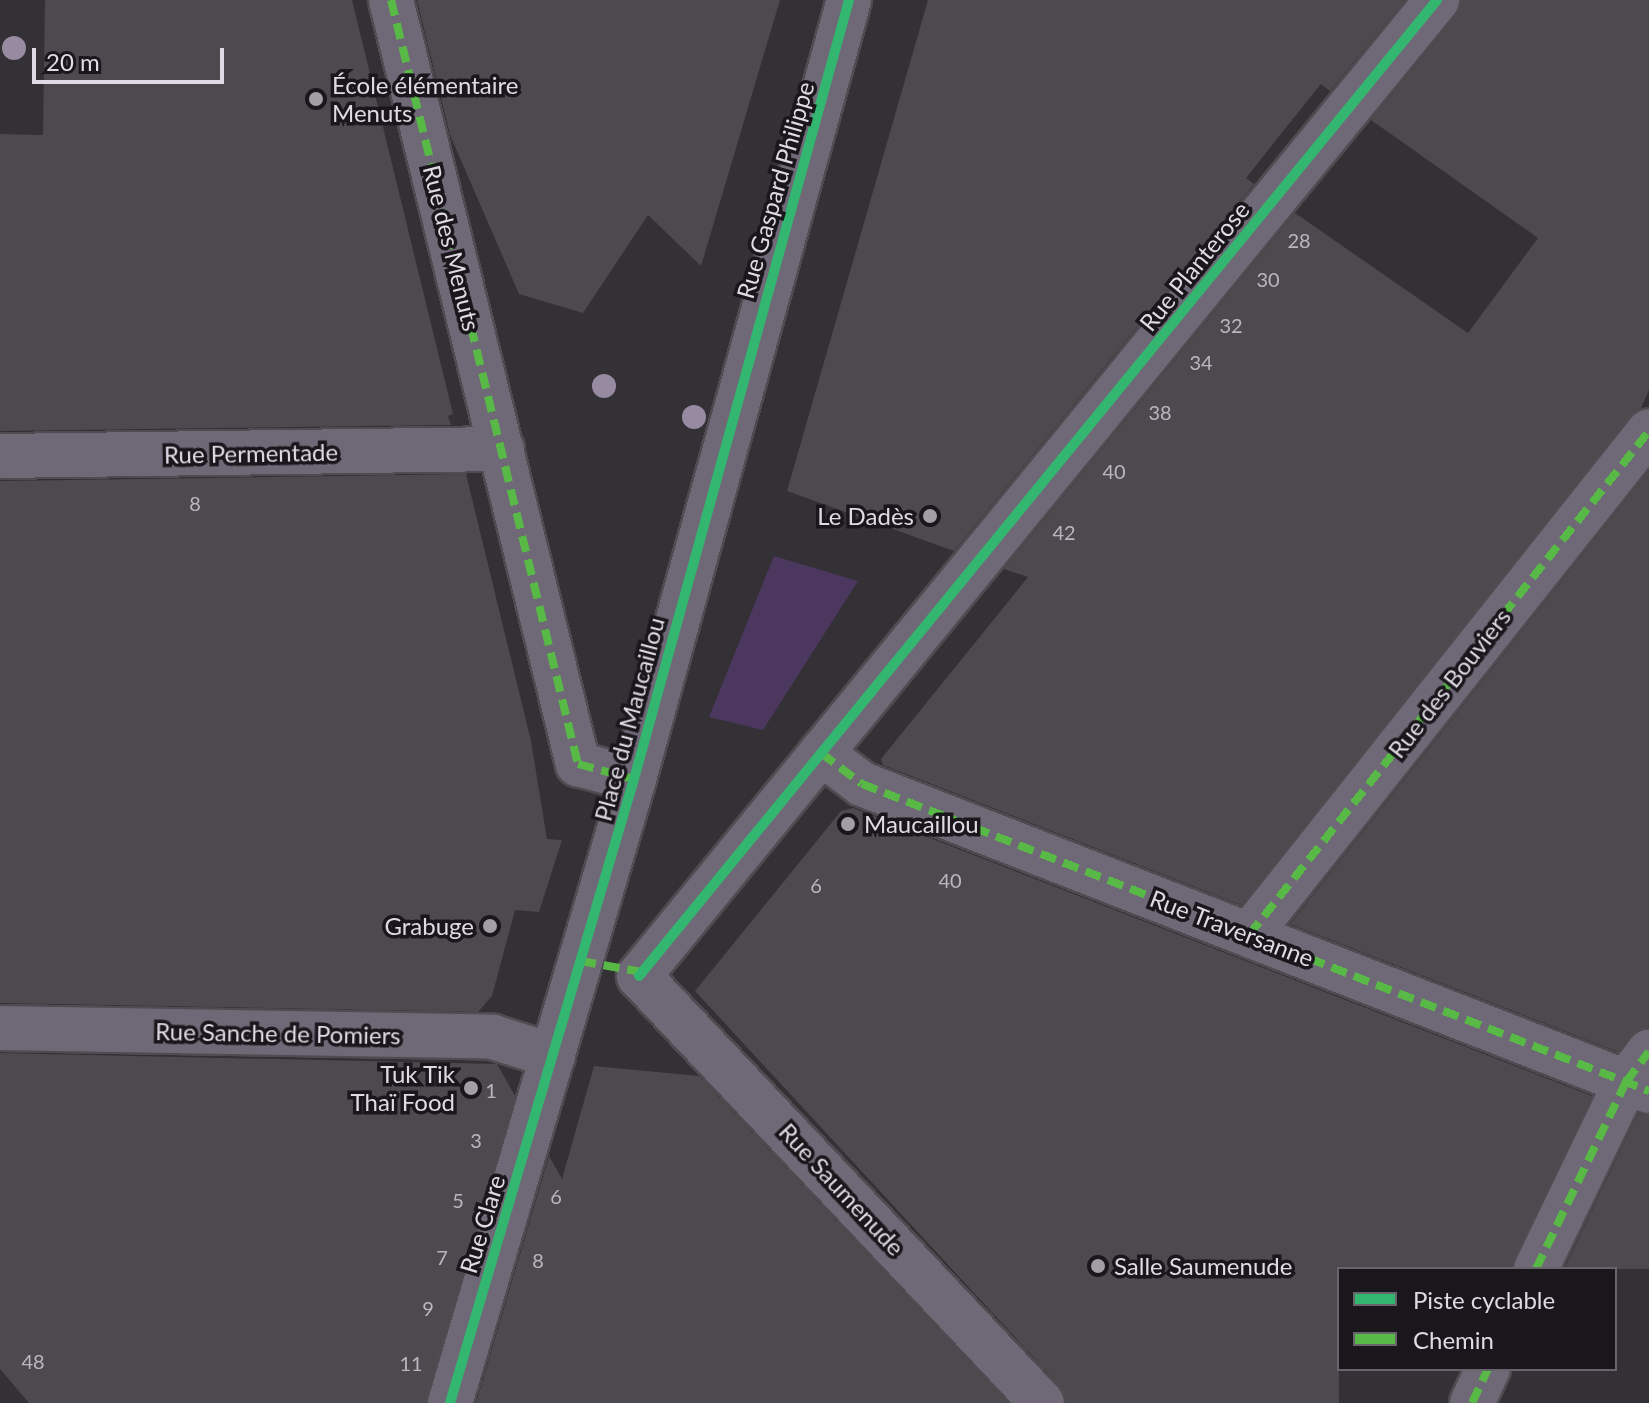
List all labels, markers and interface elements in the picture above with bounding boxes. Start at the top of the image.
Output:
scale bar [36,32,228,82]
text: 20 m [46,47,100,76]
place label: École élémentaire Menuts [332,71,518,127]
street label: Rue Gaspard Philippe [730,78,820,302]
marker: École élémentaire Menuts [307,90,325,108]
street label: Rue des Menuts [417,162,487,334]
street label: Rue Planterose [1133,196,1255,336]
house number: 28 [1287,228,1311,252]
house number: 30 [1256,267,1280,291]
house number: 32 [1219,313,1243,337]
house number: 34 [1189,350,1213,374]
house number: 38 [1148,400,1172,424]
street label: Rue Permentade [164,437,338,469]
house number: 40 [1102,459,1126,483]
house number: 8 [189,491,201,515]
place label: Le Dadès [817,502,914,530]
marker: Le Dadès [921,507,939,525]
house number: 42 [1052,520,1076,544]
street label: Rue des Bouviers [1382,603,1516,763]
street label: Place du Maucaillou [588,614,670,824]
place label: Maucaillou [864,810,979,838]
marker: Maucaillou [839,815,857,833]
house number: 40 [938,868,962,892]
house number: 6 [810,873,822,897]
street label: Rue Traversanne [1146,883,1318,973]
place label: Grabuge [384,912,474,940]
marker: Grabuge [481,917,499,935]
street label: Rue Sanche de Pomiers [155,1016,401,1050]
place label: Tuk Tik Thaï Food [351,1060,455,1116]
house number: 1 [485,1078,497,1102]
marker: Tuk Tik Thaï Food [462,1079,480,1097]
street label: Rue Saumenude [773,1117,911,1261]
house number: 3 [470,1128,482,1152]
street label: Rue Clare [453,1171,511,1277]
house number: 6 [550,1184,562,1208]
house number: 5 [452,1188,464,1212]
house number: 7 [436,1245,448,1269]
house number: 8 [532,1248,544,1272]
place label: Salle Saumenude [1114,1252,1292,1280]
marker: Salle Saumenude [1089,1257,1107,1275]
legend [1337,1267,1617,1371]
text: Piste cyclable [1413,1285,1555,1314]
house number: 9 [422,1296,434,1320]
text: Chemin [1413,1325,1494,1354]
house number: 48 [21,1349,45,1373]
house number: 11 [399,1351,423,1375]

